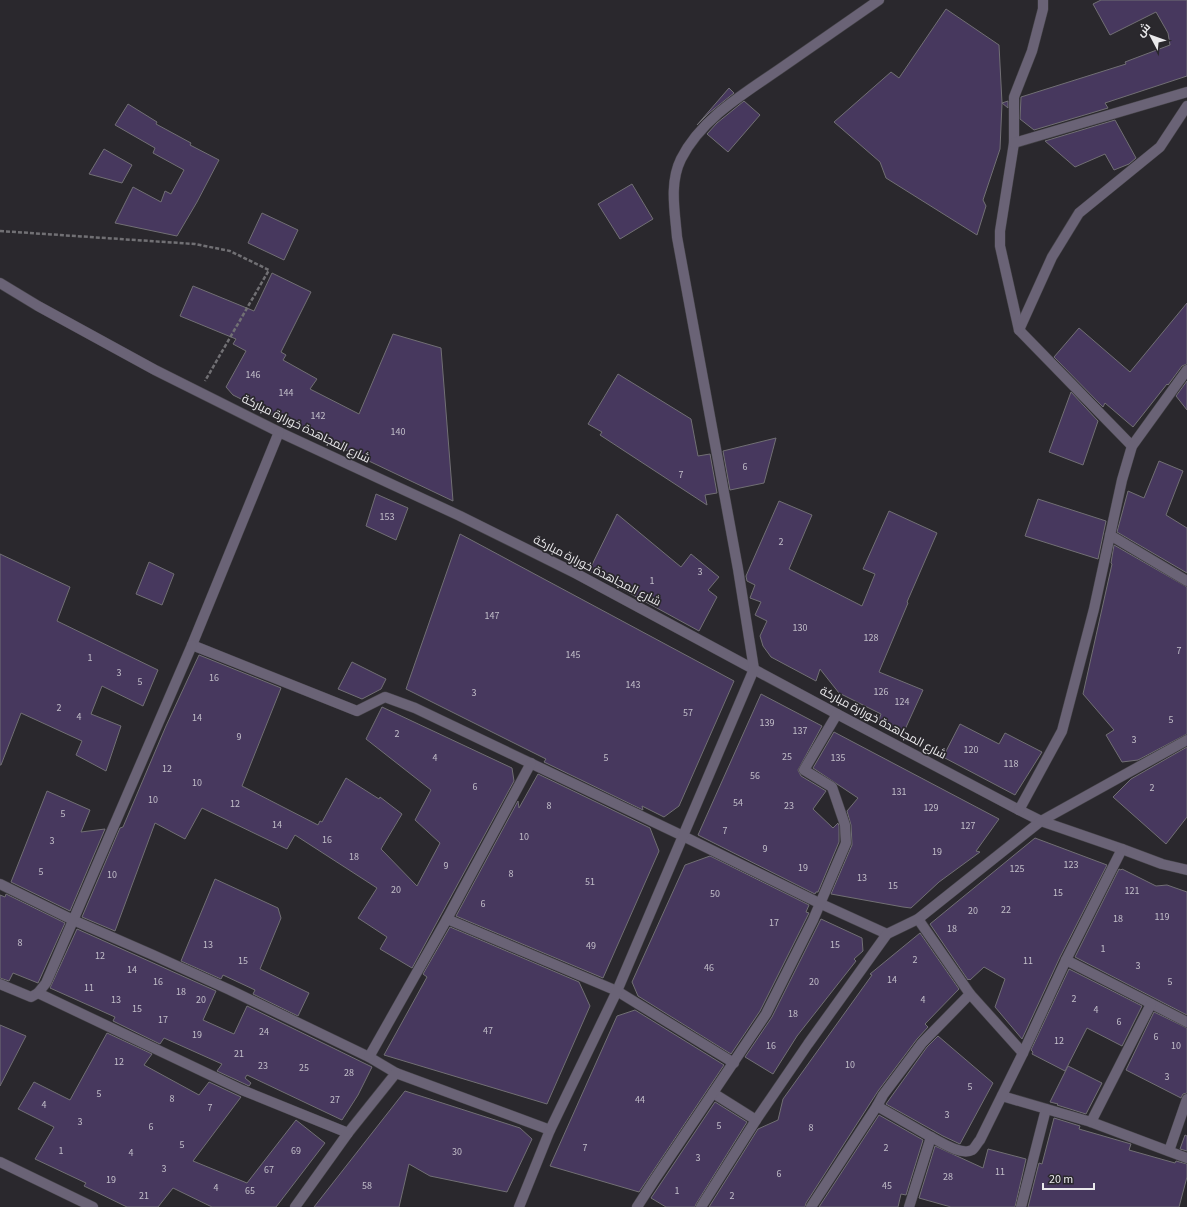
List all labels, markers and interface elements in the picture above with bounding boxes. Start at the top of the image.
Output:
north arrow [1131,16,1171,56]
text: ش [1134,20,1154,40]
house number: 146 [246,368,260,382]
house number: 144 [279,386,293,400]
street label: شارع المجاهدة خورارة مباركة [239,390,373,468]
house number: 142 [311,409,325,423]
house number: 140 [391,425,405,439]
house number: 6 [743,460,748,474]
house number: 7 [679,468,684,482]
house number: 153 [380,510,394,524]
street label: شارع المجاهدة خورارة مباركة [530,531,664,611]
house number: 2 [779,535,784,549]
house number: 3 [698,565,703,579]
house number: 1 [650,574,655,588]
house number: 147 [485,609,499,623]
house number: 130 [793,621,807,635]
house number: 128 [864,631,878,645]
house number: 7 [1177,644,1182,658]
house number: 145 [566,648,580,662]
house number: 1 [88,651,93,665]
house number: 3 [117,666,122,680]
house number: 16 [209,671,219,685]
house number: 5 [138,675,143,689]
house number: 143 [626,678,640,692]
street label: شارع المجاهدة خورارة مباركة [817,682,949,764]
house number: 126 [874,685,888,699]
house number: 3 [472,686,477,700]
house number: 124 [895,695,909,709]
house number: 2 [57,701,62,715]
house number: 57 [683,706,693,720]
house number: 4 [77,710,82,724]
house number: 14 [192,711,202,725]
house number: 5 [1169,713,1174,727]
house number: 139 [760,716,774,730]
house number: 137 [793,724,807,738]
house number: 2 [395,727,400,741]
house number: 9 [237,730,242,744]
house number: 3 [1132,733,1137,747]
house number: 120 [964,743,978,757]
house number: 25 [782,750,792,764]
house number: 4 [433,751,438,765]
house number: 5 [604,751,609,765]
house number: 135 [831,751,845,765]
house number: 118 [1004,757,1018,771]
house number: 12 [162,762,172,776]
house number: 56 [750,769,760,783]
house number: 10 [192,776,202,790]
house number: 6 [473,780,478,794]
house number: 2 [1150,781,1155,795]
house number: 131 [892,785,906,799]
house number: 10 [148,793,158,807]
house number: 54 [733,796,743,810]
house number: 12 [230,797,240,811]
house number: 8 [547,799,552,813]
house number: 23 [784,799,794,813]
house number: 129 [924,801,938,815]
house number: 5 [61,807,66,821]
house number: 14 [272,818,282,832]
house number: 127 [961,819,975,833]
house number: 7 [723,824,728,838]
house number: 10 [519,830,529,844]
house number: 16 [322,833,332,847]
house number: 3 [50,834,55,848]
house number: 9 [763,842,768,856]
house number: 19 [932,845,942,859]
house number: 18 [349,850,359,864]
house number: 123 [1064,858,1078,872]
house number: 9 [444,859,449,873]
house number: 19 [798,861,808,875]
house number: 125 [1010,862,1024,876]
house number: 5 [39,865,44,879]
house number: 8 [509,867,514,881]
house number: 10 [107,868,117,882]
house number: 13 [857,871,867,885]
house number: 51 [585,875,595,889]
house number: 15 [888,879,898,893]
house number: 20 [391,883,401,897]
house number: 121 [1125,884,1139,898]
house number: 15 [1053,886,1063,900]
house number: 50 [710,887,720,901]
house number: 6 [481,897,486,911]
house number: 22 [1001,903,1011,917]
house number: 20 [968,904,978,918]
house number: 119 [1155,910,1169,924]
house number: 18 [1113,912,1123,926]
house number: 17 [769,916,779,930]
house number: 18 [947,922,957,936]
house number: 8 [18,936,23,950]
house number: 13 [203,938,213,952]
house number: 15 [830,938,840,952]
house number: 49 [586,939,596,953]
house number: 1 [1101,942,1106,956]
house number: 12 [95,949,105,963]
house number: 2 [913,953,918,967]
house number: 15 [238,954,248,968]
house number: 11 [1023,954,1033,968]
house number: 3 [1136,959,1141,973]
house number: 46 [704,961,714,975]
house number: 14 [127,963,137,977]
house number: 14 [887,973,897,987]
house number: 16 [153,975,163,989]
house number: 20 [809,975,819,989]
house number: 5 [1168,975,1173,989]
house number: 11 [84,981,94,995]
house number: 18 [176,985,186,999]
house number: 2 [1072,992,1077,1006]
house number: 13 [111,993,121,1007]
house number: 20 [196,993,206,1007]
house number: 4 [921,993,926,1007]
house number: 15 [132,1002,142,1016]
house number: 4 [1094,1003,1099,1017]
house number: 18 [788,1007,798,1021]
house number: 17 [158,1013,168,1027]
house number: 6 [1117,1015,1122,1029]
house number: 47 [483,1024,493,1038]
house number: 24 [259,1025,269,1039]
house number: 19 [192,1028,202,1042]
house number: 6 [1154,1030,1159,1044]
house number: 12 [1054,1034,1064,1048]
house number: 16 [766,1039,776,1053]
house number: 10 [1171,1039,1181,1053]
house number: 21 [234,1047,244,1061]
house number: 12 [114,1055,124,1069]
house number: 10 [845,1058,855,1072]
house number: 23 [258,1059,268,1073]
house number: 25 [299,1061,309,1075]
house number: 28 [344,1066,354,1080]
house number: 3 [1165,1070,1170,1084]
house number: 5 [968,1080,973,1094]
house number: 5 [97,1087,102,1101]
house number: 8 [170,1092,175,1106]
house number: 27 [330,1093,340,1107]
house number: 44 [635,1093,645,1107]
house number: 4 [42,1098,47,1112]
house number: 7 [208,1101,213,1115]
house number: 3 [945,1108,950,1122]
house number: 3 [78,1115,83,1129]
house number: 5 [717,1119,722,1133]
house number: 6 [149,1120,154,1134]
house number: 8 [809,1121,814,1135]
house number: 5 [180,1138,185,1152]
house number: 7 [583,1141,588,1155]
house number: 2 [884,1141,889,1155]
house number: 1 [59,1144,64,1158]
house number: 69 [291,1144,301,1158]
house number: 30 [452,1145,462,1159]
house number: 4 [129,1146,134,1160]
house number: 3 [696,1151,701,1165]
house number: 3 [162,1162,167,1176]
house number: 67 [264,1163,274,1177]
house number: 11 [995,1165,1005,1179]
scale bar [1043,1165,1094,1191]
house number: 6 [777,1167,782,1181]
house number: 28 [943,1170,953,1184]
text: 20 m [1049,1171,1073,1188]
house number: 19 [106,1173,116,1187]
house number: 58 [362,1179,372,1193]
house number: 45 [882,1179,892,1193]
house number: 4 [214,1181,219,1195]
house number: 65 [245,1184,255,1198]
house number: 1 [675,1184,680,1198]
house number: 21 [139,1189,149,1203]
house number: 2 [730,1189,735,1203]

